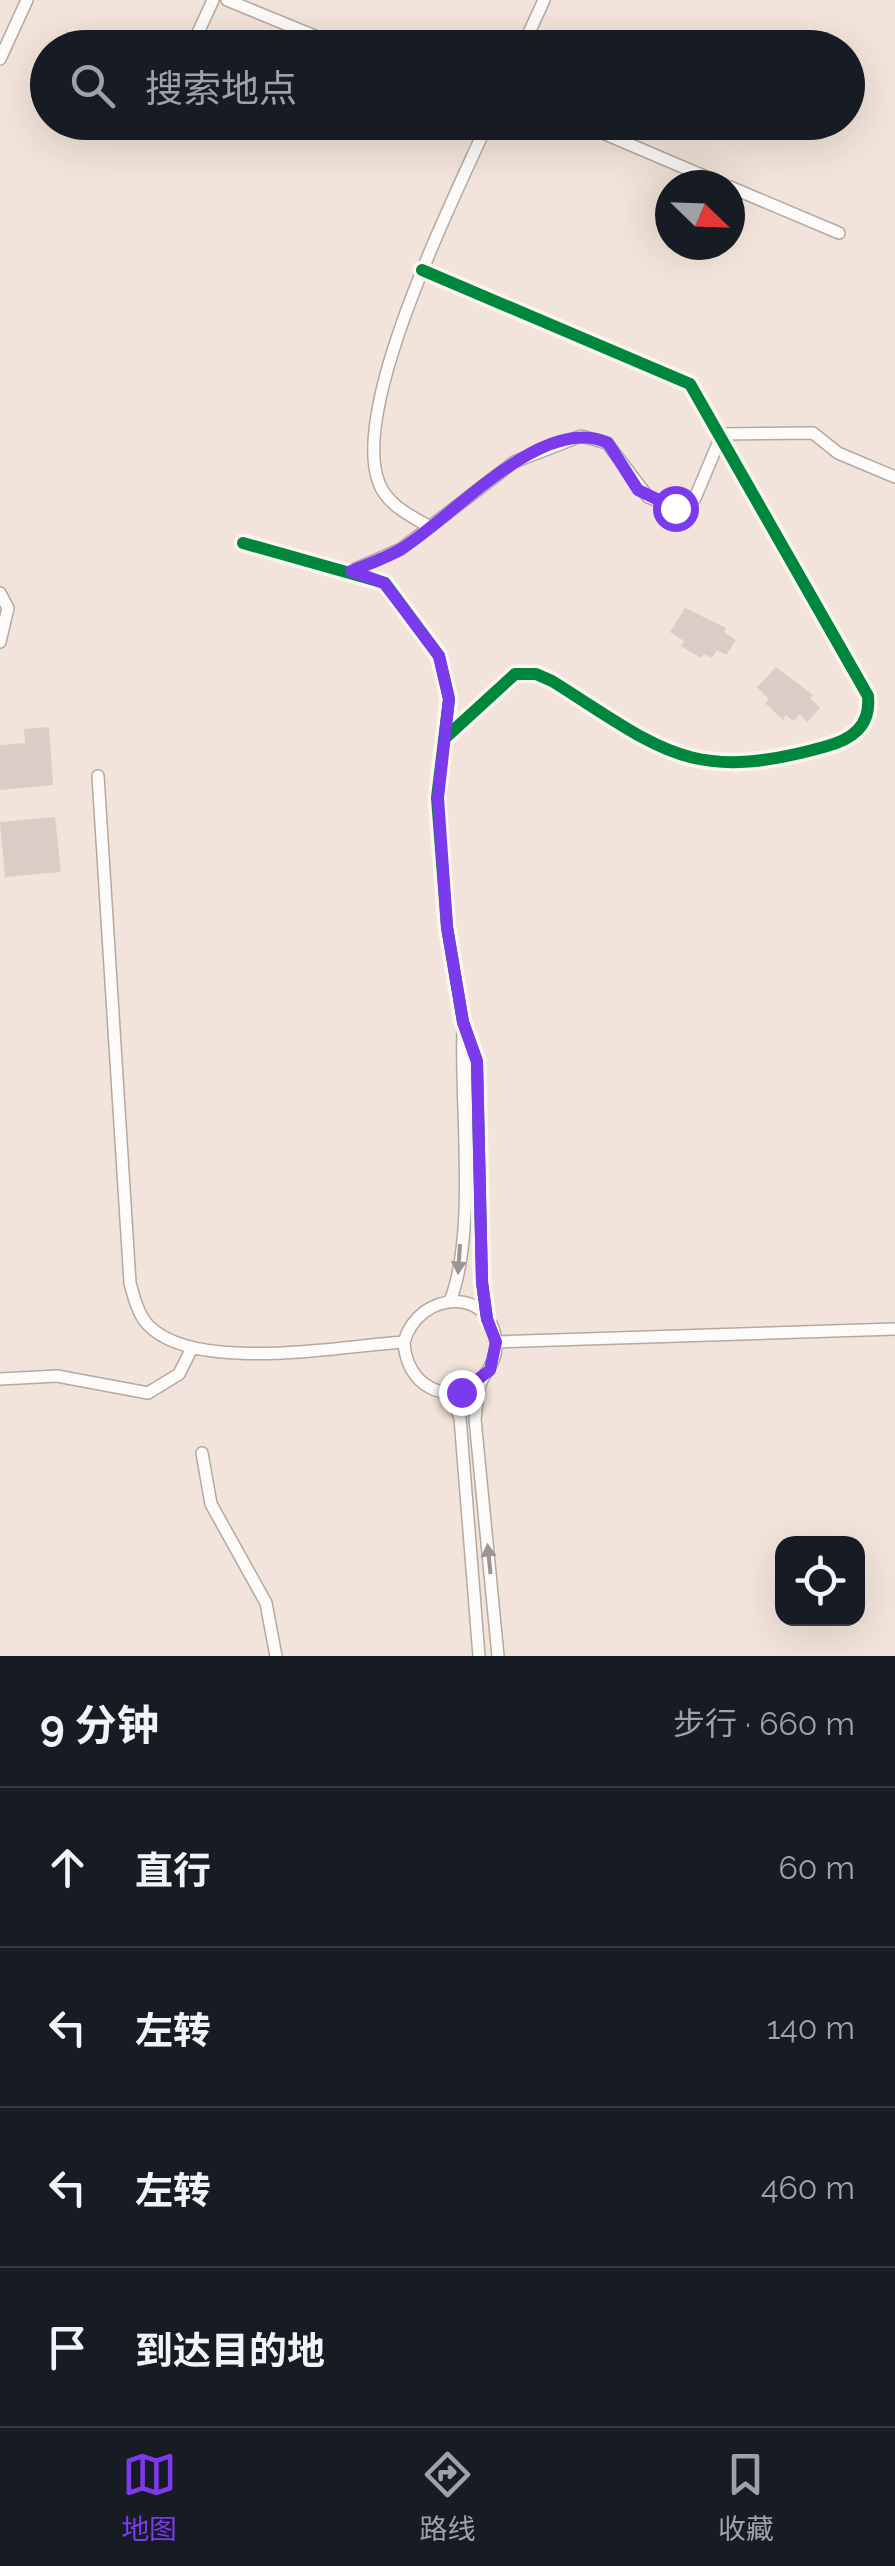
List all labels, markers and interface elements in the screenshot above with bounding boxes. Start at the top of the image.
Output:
search box [30,30,865,140]
icon: search [65,58,120,113]
text: 搜索地点 [145,66,297,111]
north arrow [655,170,745,260]
route start [653,486,699,532]
one-way arrow [451,1244,467,1275]
route end [439,1370,485,1416]
map controls [775,1536,865,1626]
button: locate [775,1536,865,1626]
one-way arrow [481,1543,497,1574]
text: 9 分钟 [40,1701,159,1750]
text: 步行 · 660 m [673,1705,855,1742]
icon: ahead [40,1840,95,1895]
text: 直行 [135,1848,211,1893]
text: 60 m [779,1849,855,1886]
icon: left [40,2000,95,2055]
text: 左转 [135,2008,211,2053]
text: 140 m [767,2009,855,2046]
icon: left [40,2160,95,2215]
text: 左转 [135,2168,211,2213]
text: 460 m [761,2169,855,2206]
icon: arrive [40,2320,95,2375]
text: 到达目的地 [135,2328,325,2373]
tab: 地图 [121,2447,177,2547]
tab: 路线 [419,2447,476,2547]
tab: 收藏 [718,2447,774,2547]

